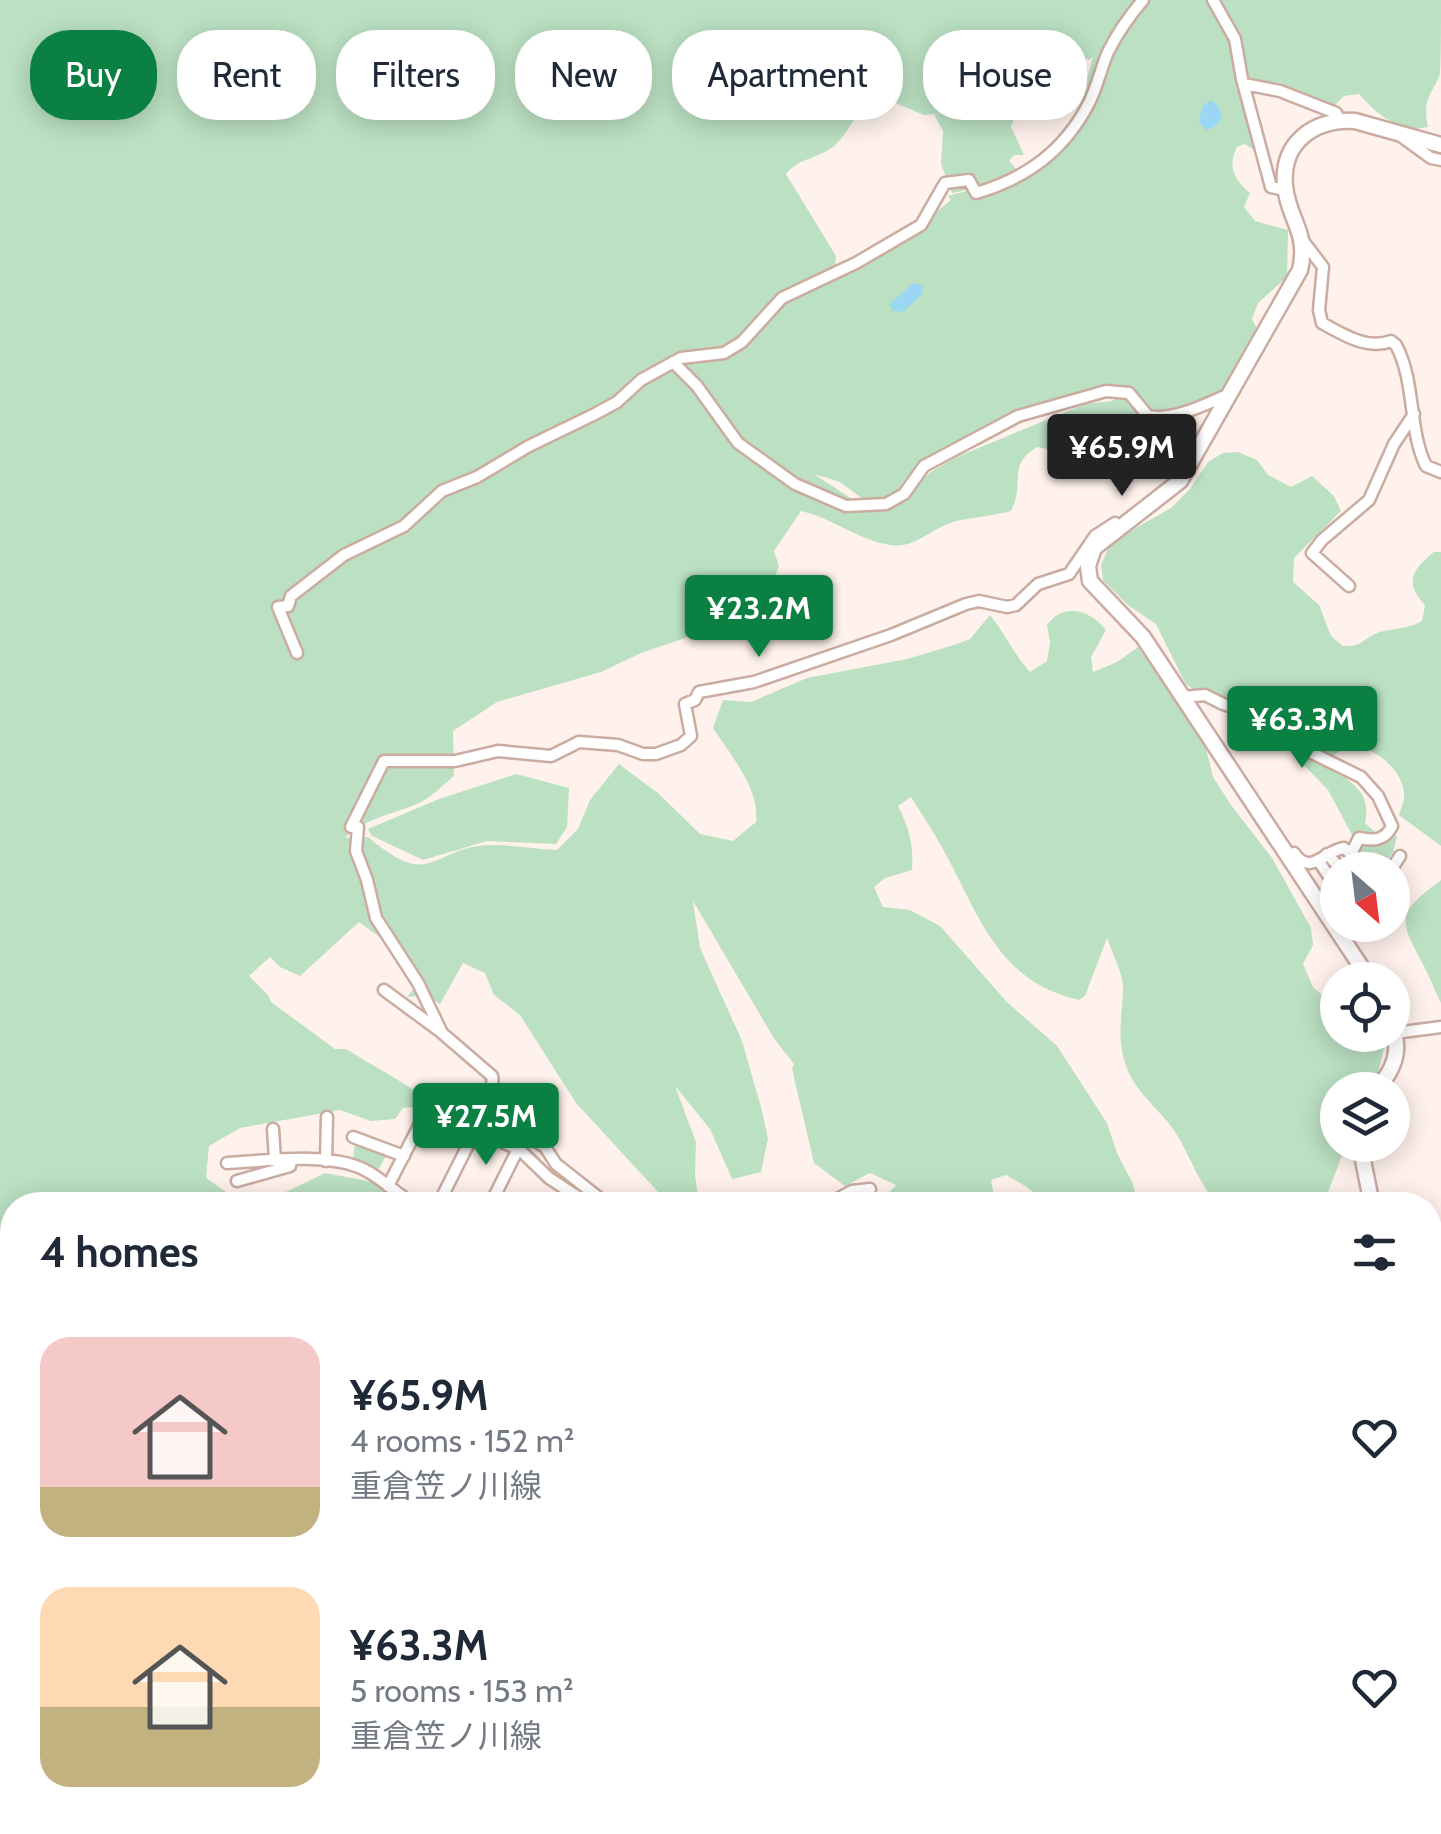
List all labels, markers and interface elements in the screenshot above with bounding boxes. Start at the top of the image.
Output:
chip: Buy [30,30,157,120]
chip: Rent [177,30,316,120]
chip: Filters [336,30,495,120]
chip: New [515,30,652,120]
chip: Apartment [672,30,903,120]
chip: House [923,30,1087,120]
pin: ¥65.9M [1041,414,1203,499]
text: ¥65.9M [1069,427,1175,466]
pin: ¥23.2M [678,575,840,660]
text: ¥23.2M [707,588,811,627]
pin: ¥63.3M [1221,686,1383,771]
text: ¥63.3M [1249,699,1355,738]
north arrow [1320,852,1410,942]
map controls [1320,852,1410,1162]
button: locate [1320,962,1410,1052]
button: layers [1320,1072,1410,1162]
pin: ¥27.5M [405,1083,567,1168]
text: ¥27.5M [435,1096,537,1135]
icon: filters [1347,1225,1402,1280]
text: 4 homes [40,1226,199,1278]
text: ¥65.9M [350,1369,488,1421]
icon: home [120,1377,240,1497]
icon: heart [1347,1410,1402,1465]
text: 4 rooms · 152 m² [350,1421,574,1460]
text: 重倉笠ノ川線 [350,1466,542,1505]
text: ¥63.3M [350,1619,489,1671]
icon: home [120,1627,240,1747]
icon: heart [1347,1660,1402,1715]
text: 5 rooms · 153 m² [350,1671,574,1710]
text: 重倉笠ノ川線 [350,1716,542,1755]

